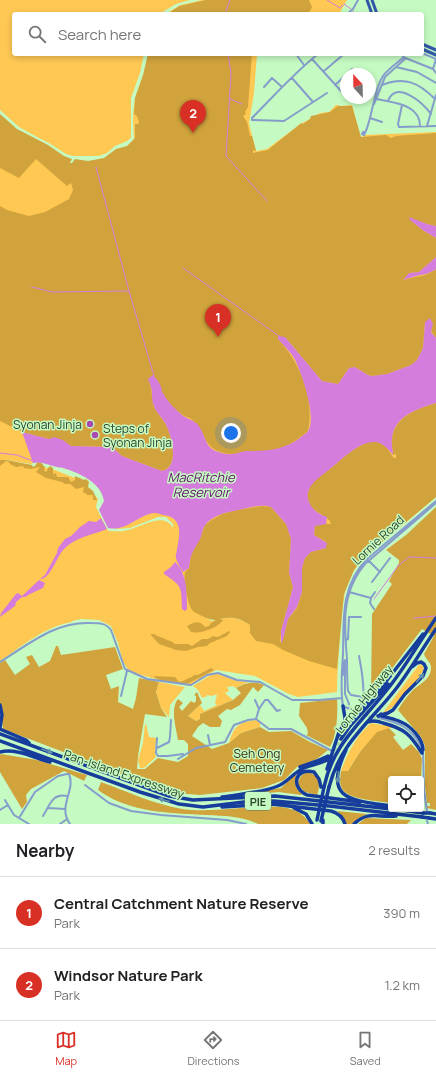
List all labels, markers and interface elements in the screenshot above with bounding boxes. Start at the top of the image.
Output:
search box [12,12,424,56]
icon: search [26,23,48,45]
text: Search here [58,24,141,45]
north arrow [340,68,376,104]
pin: 2 [180,100,206,133]
pin: 1 [205,304,231,337]
place label: Syonan Jinja [13,416,82,433]
marker: Syonan Jinja [85,419,95,429]
place label: Steps of Syonan Jinja [103,420,172,451]
your location [221,423,241,443]
marker: Steps of Syonan Jinja [90,430,100,440]
water label: MacRitchie Reservoir [167,468,236,501]
street label: Lornie Road [348,512,408,568]
street label: Lornie Highway [331,661,397,737]
one-way arrow [416,672,425,683]
street label: Pan-Island Expressway [62,745,187,803]
park label: Seh Ong Cemetery [230,745,285,776]
one-way arrow [41,748,53,754]
one-way arrow [335,771,342,783]
map controls [388,776,424,812]
button: locate [388,776,424,812]
road number: PIE [245,792,271,810]
one-way arrow [158,797,170,803]
text: Nearby [16,839,74,862]
text: 2 results [368,841,420,859]
text: Central Catchment Nature Reserve [54,893,309,914]
text: 1 [26,904,32,922]
text: 390 m [383,904,420,922]
text: Park [54,914,80,932]
text: Windsor Nature Park [54,965,203,986]
text: 2 [25,976,33,994]
text: 1.2 km [385,976,420,994]
text: Park [54,986,80,1004]
tab: Map [55,1029,77,1068]
tab: Directions [187,1029,240,1068]
tab: Saved [350,1029,381,1068]

